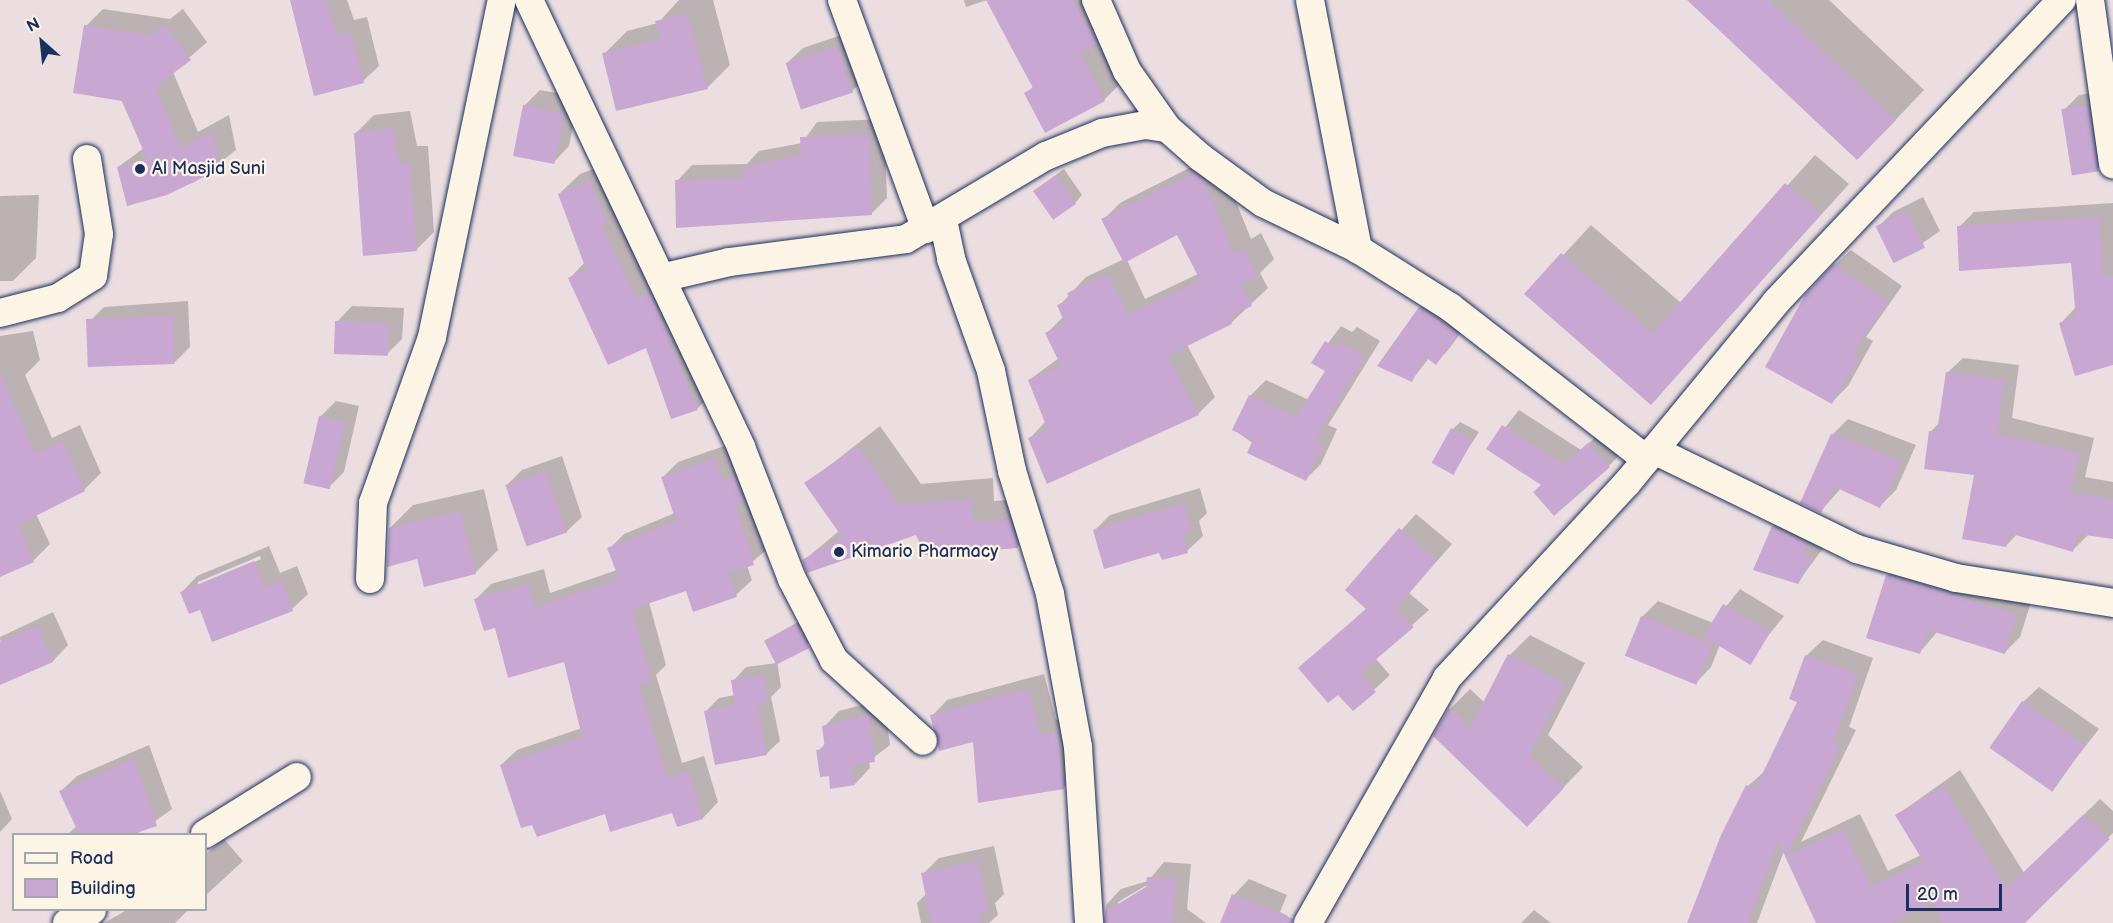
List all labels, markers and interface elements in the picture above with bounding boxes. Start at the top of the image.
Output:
north arrow [12,12,72,72]
text: N [24,14,43,37]
place label: Al Masjid Suni [152,158,265,180]
marker: Al Masjid Suni [133,162,147,176]
place label: Kimario Pharmacy [851,541,998,563]
marker: Kimario Pharmacy [832,545,846,559]
legend [12,833,207,911]
text: Road [70,848,114,869]
scale bar [1909,872,2005,910]
text: Building [70,878,136,899]
text: 20 m [1917,884,1958,905]

